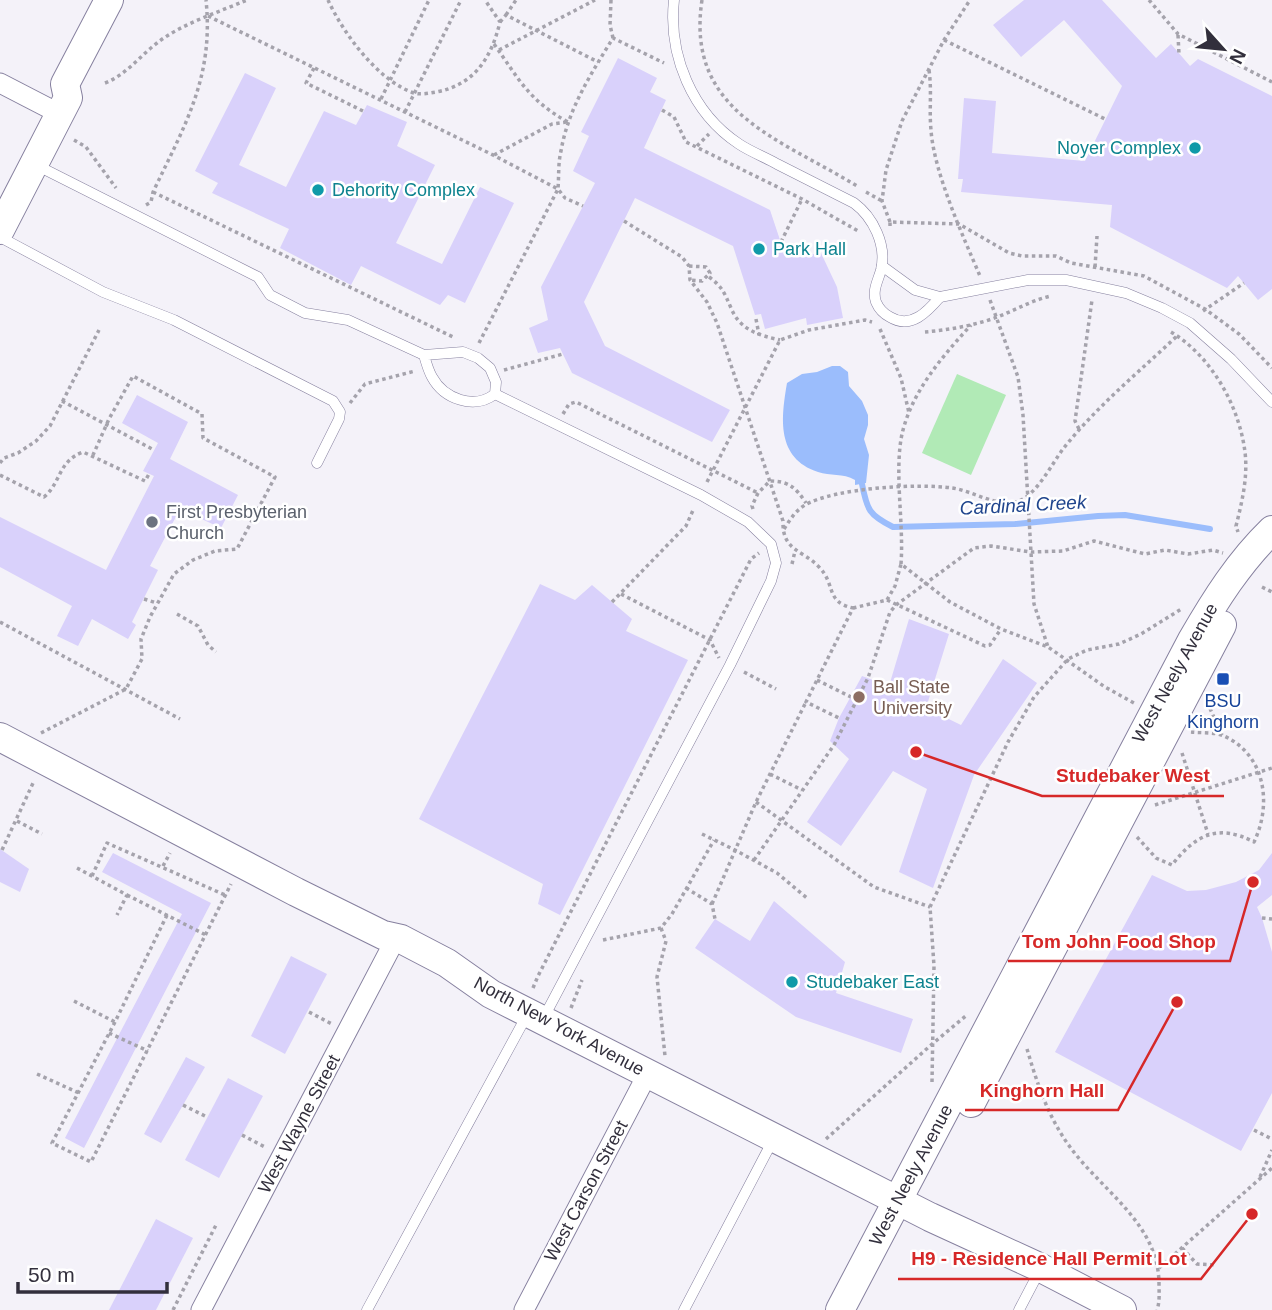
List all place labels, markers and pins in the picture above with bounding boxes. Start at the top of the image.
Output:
place label: Noyer Complex [1057,138,1181,158]
marker: Noyer Complex [1187,140,1203,156]
place label: Dehority Complex [332,180,475,200]
marker: Dehority Complex [310,182,326,198]
place label: Park Hall [773,239,846,259]
marker: Park Hall [751,241,767,257]
place label: First Presbyterian Church [166,502,307,543]
marker: First Presbyterian Church [144,514,160,530]
marker: BSU Kinghorn [1215,671,1231,687]
place label: Ball State University [873,677,952,718]
marker: Ball State University [851,689,867,705]
place label: BSU Kinghorn [1187,691,1259,732]
callout: Studebaker West [1042,756,1224,796]
callout: Tom John Food Shop [1008,921,1230,961]
place label: Studebaker East [806,972,939,992]
marker: Studebaker East [784,974,800,990]
callout: Kinghorn Hall [965,1070,1118,1110]
callout: H9 - Residence Hall Permit Lot [898,1239,1201,1279]

